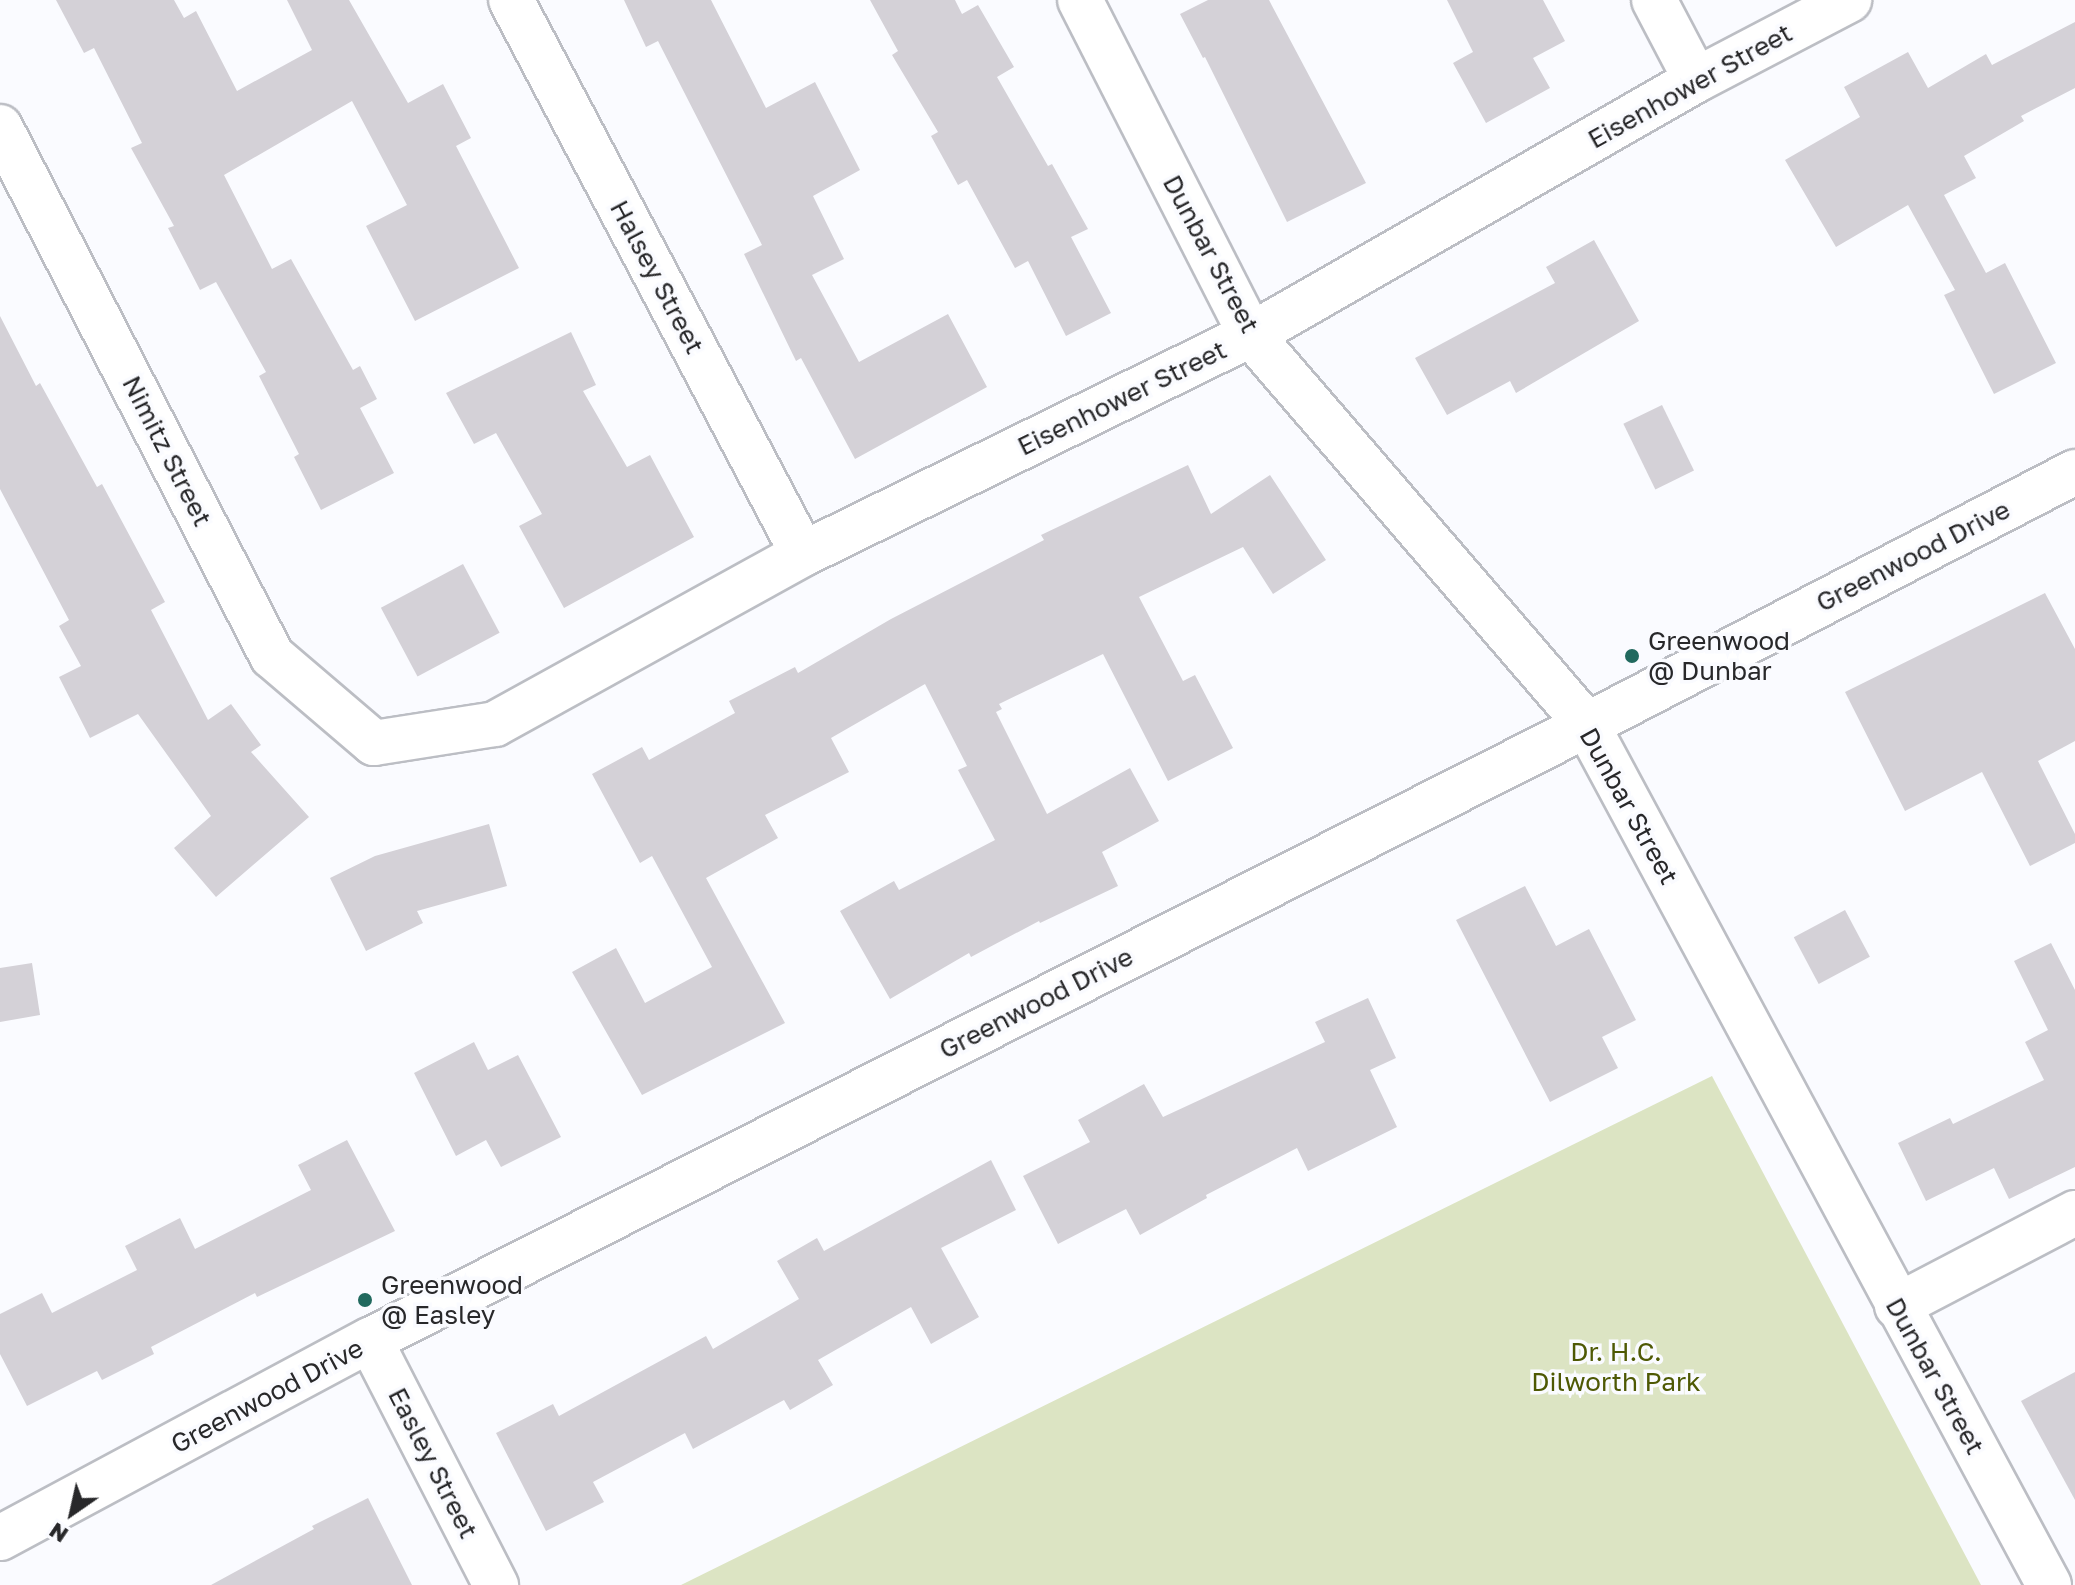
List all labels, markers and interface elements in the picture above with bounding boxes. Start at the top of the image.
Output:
street label: Eisenhower Street [1583,17,1797,155]
street label: Dunbar Street [1156,170,1266,338]
street label: Halsey Street [604,195,710,359]
street label: Eisenhower Street [1012,334,1232,462]
street label: Nimitz Street [116,371,218,531]
street label: Greenwood Drive [1811,494,2015,618]
place label: Greenwood @ Dunbar [1648,625,1790,686]
marker: Greenwood @ Dunbar [1623,647,1641,665]
street label: Dunbar Street [1573,722,1685,890]
street label: Greenwood Drive [934,941,1138,1065]
place label: Greenwood @ Easley [381,1269,523,1330]
marker: Greenwood @ Easley [356,1291,374,1309]
street label: Dunbar Street [1879,1292,1991,1460]
street label: Greenwood Drive [166,1332,368,1460]
park label: Dr. H.C. Dilworth Park [1531,1336,1701,1398]
street label: Easley Street [382,1383,484,1543]
north arrow [32,1473,112,1553]
text: N [44,1517,73,1549]

